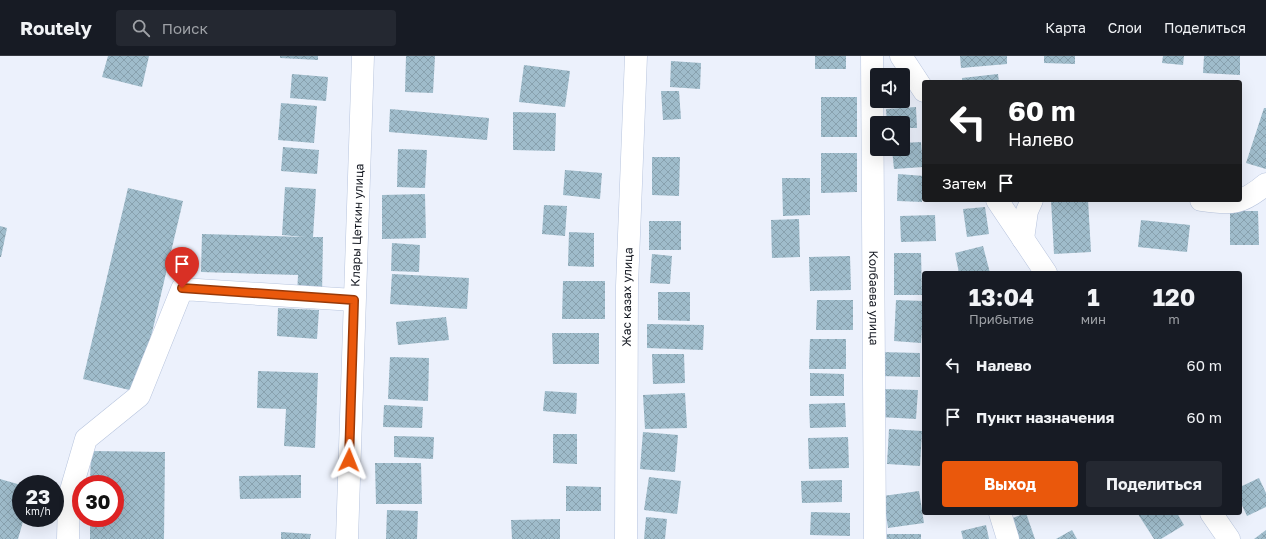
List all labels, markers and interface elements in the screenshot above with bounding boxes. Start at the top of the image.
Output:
search box [116,10,396,46]
text: Routely [20,16,92,39]
icon: search [130,17,152,39]
text: Поиск [162,19,208,37]
text: Карта [1045,19,1086,36]
text: Слои [1108,19,1142,36]
text: Поделиться [1164,19,1246,36]
map controls [870,68,910,156]
button: sound [870,68,910,108]
text: 60 m [1008,94,1075,127]
icon: left [942,96,994,148]
button: search [870,116,910,156]
text: Налево [1008,128,1074,150]
street label: Клары Цеткин улица [347,163,366,287]
icon: arrive [995,172,1017,194]
text: Затем [942,174,987,192]
pin [165,247,199,288]
street label: Жас казах улица [619,247,636,347]
street label: Колбаева улица [866,250,882,346]
icon: arrive [171,253,193,275]
text: 13:04 [969,282,1034,311]
text: 1 [1087,282,1100,311]
text: 120 [1153,282,1195,311]
text: Прибытие [969,311,1034,327]
text: мин [1081,311,1106,327]
text: m [1168,311,1180,327]
icon: left [942,354,964,376]
text: Налево [976,356,1032,374]
text: 60 m [1187,356,1222,374]
icon: arrive [942,406,964,428]
text: Пункт назначения [976,408,1114,426]
text: 60 m [1187,408,1222,426]
position arrow [328,439,370,481]
button: Выход [942,461,1078,507]
button: Поделиться [1086,461,1222,507]
speed limit sign: 30 [72,475,124,527]
text: 23 [26,484,50,508]
text: km/h [25,505,51,517]

